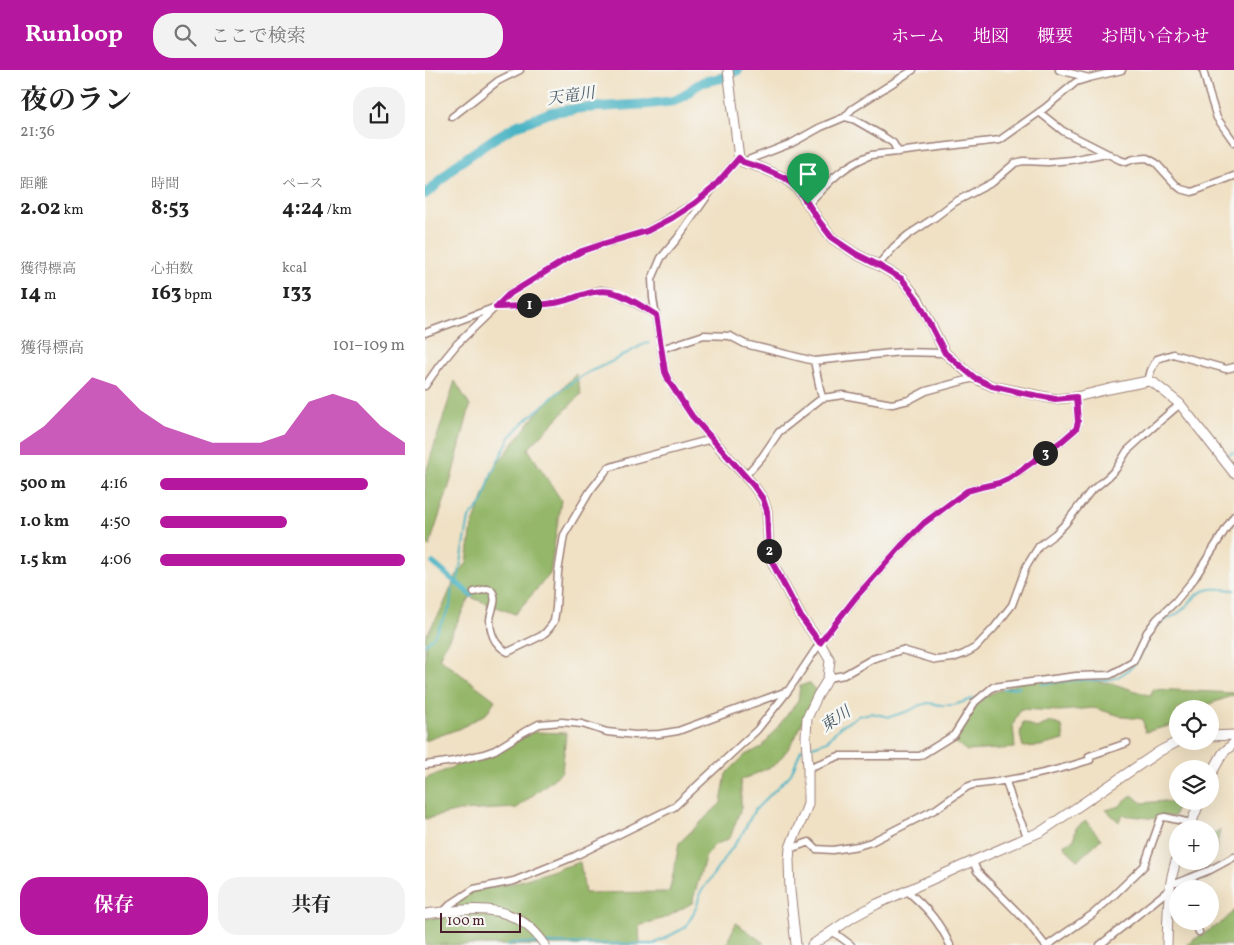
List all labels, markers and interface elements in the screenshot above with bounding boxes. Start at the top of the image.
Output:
search box [153,13,503,58]
text: Runloop [25,18,123,52]
icon: search [171,21,199,49]
text: ここで検索 [211,24,306,50]
text: ホーム [891,25,945,50]
text: 地図 [973,25,1009,50]
text: 概要 [1037,25,1073,50]
text: お問い合わせ [1101,25,1209,50]
text: 夜のラン [20,82,132,121]
water label: 天竜川 [546,82,598,111]
button: share [353,87,405,139]
text: 21:36 [20,121,55,143]
pin [787,153,829,204]
icon: arrive [794,160,822,188]
text: 距離 [20,175,48,194]
text: 時間 [151,175,179,194]
text: ペース [282,175,323,194]
text: 2.02 [20,194,61,223]
text: 8:53 [151,194,189,223]
text: 4:24 [282,194,324,223]
text: km [61,201,84,220]
text: /km [324,201,352,220]
text: kcal [282,259,307,278]
text: 獲得標高 [20,260,76,279]
text: 心拍数 [151,260,193,279]
text: 133 [282,278,312,307]
text: 14 [20,279,41,308]
text: 163 [151,279,182,308]
text: m [41,286,56,305]
text: bpm [182,286,212,305]
pin: 1 [517,292,541,318]
text: 1 [527,296,532,315]
text: 101–109 m [333,335,405,357]
text: 獲得標高 [20,338,84,360]
pin: 3 [1033,440,1057,466]
text: 3 [1042,444,1049,463]
text: 500 m [20,473,66,495]
text: 4:16 [100,473,128,495]
text: 1.0 km [20,511,69,533]
text: 4:50 [100,511,130,533]
pin: 2 [757,538,781,564]
text: 2 [766,542,773,561]
text: 1.5 km [20,549,67,571]
text: 4:06 [100,549,131,571]
map controls [1169,700,1219,930]
button: locate [1169,700,1219,750]
water label: 東川 [817,701,857,738]
button: layers [1169,760,1219,810]
button: + [1169,820,1219,870]
button: 保存 [20,877,208,935]
button: 共有 [218,877,405,935]
button: − [1169,880,1219,930]
scale bar [440,910,521,933]
text: 100 m [447,912,485,931]

